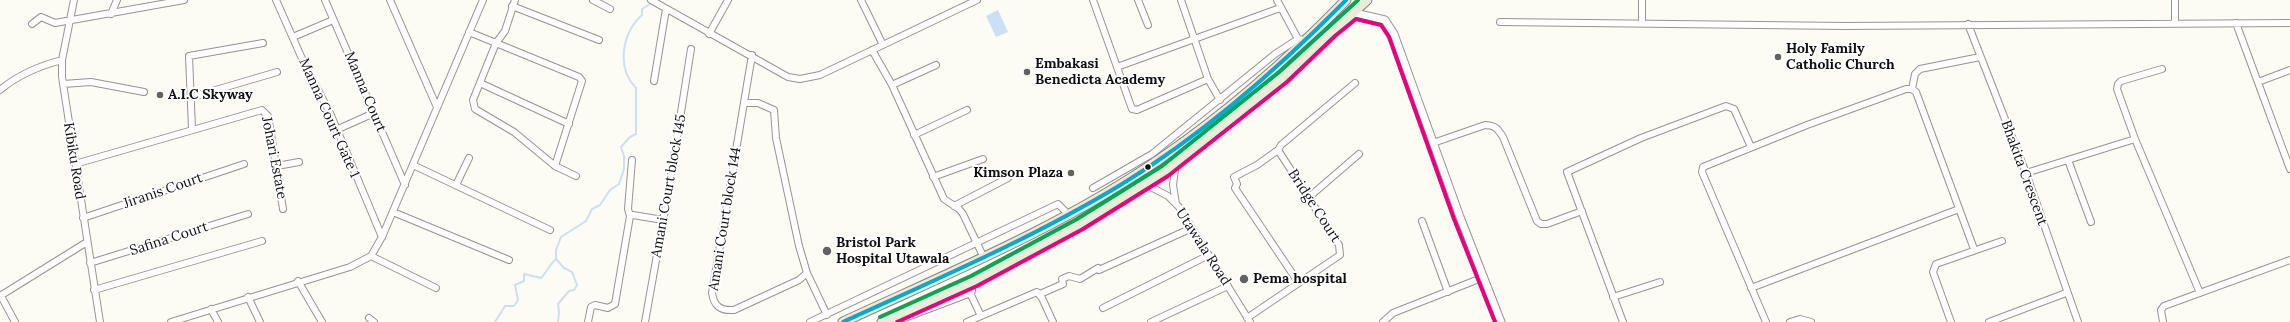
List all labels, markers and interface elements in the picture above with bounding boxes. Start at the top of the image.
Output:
place label: Holy Family Catholic Church [1786,41,1895,74]
street label: Manna Court [340,49,390,135]
marker: Holy Family Catholic Church [1773,52,1783,62]
street label: Manna Court Gate 1 [295,56,363,180]
place label: Embakasi Benedicta Academy [1035,56,1165,88]
marker: Embakasi Benedicta Academy [1022,67,1032,77]
place label: A.I.C Skyway [168,87,253,103]
marker: A.I.C Skyway [155,90,165,100]
street label: Amani Court block 145 [648,113,690,259]
street label: Johari Estate [258,115,290,201]
street label: Bhakita Crescent [1997,118,2051,228]
street label: Kibiku Road [60,121,88,201]
street label: Amani Court block 144 [705,146,745,292]
unlabelled marker [1143,162,1153,172]
place label: Kimson Plaza [973,165,1063,181]
street label: Bridge Court [1284,166,1344,246]
marker: Kimson Plaza [1066,168,1076,178]
street label: Jiranis Court [121,170,205,212]
street label: Utawala Road [1172,205,1234,289]
street label: Safina Court [128,218,210,260]
place label: Bristol Park Hospital Utawala [836,235,949,268]
marker: Bristol Park Hospital Utawala [821,245,833,257]
place label: Pema hospital [1253,271,1347,287]
marker: Pema hospital [1238,273,1250,285]

